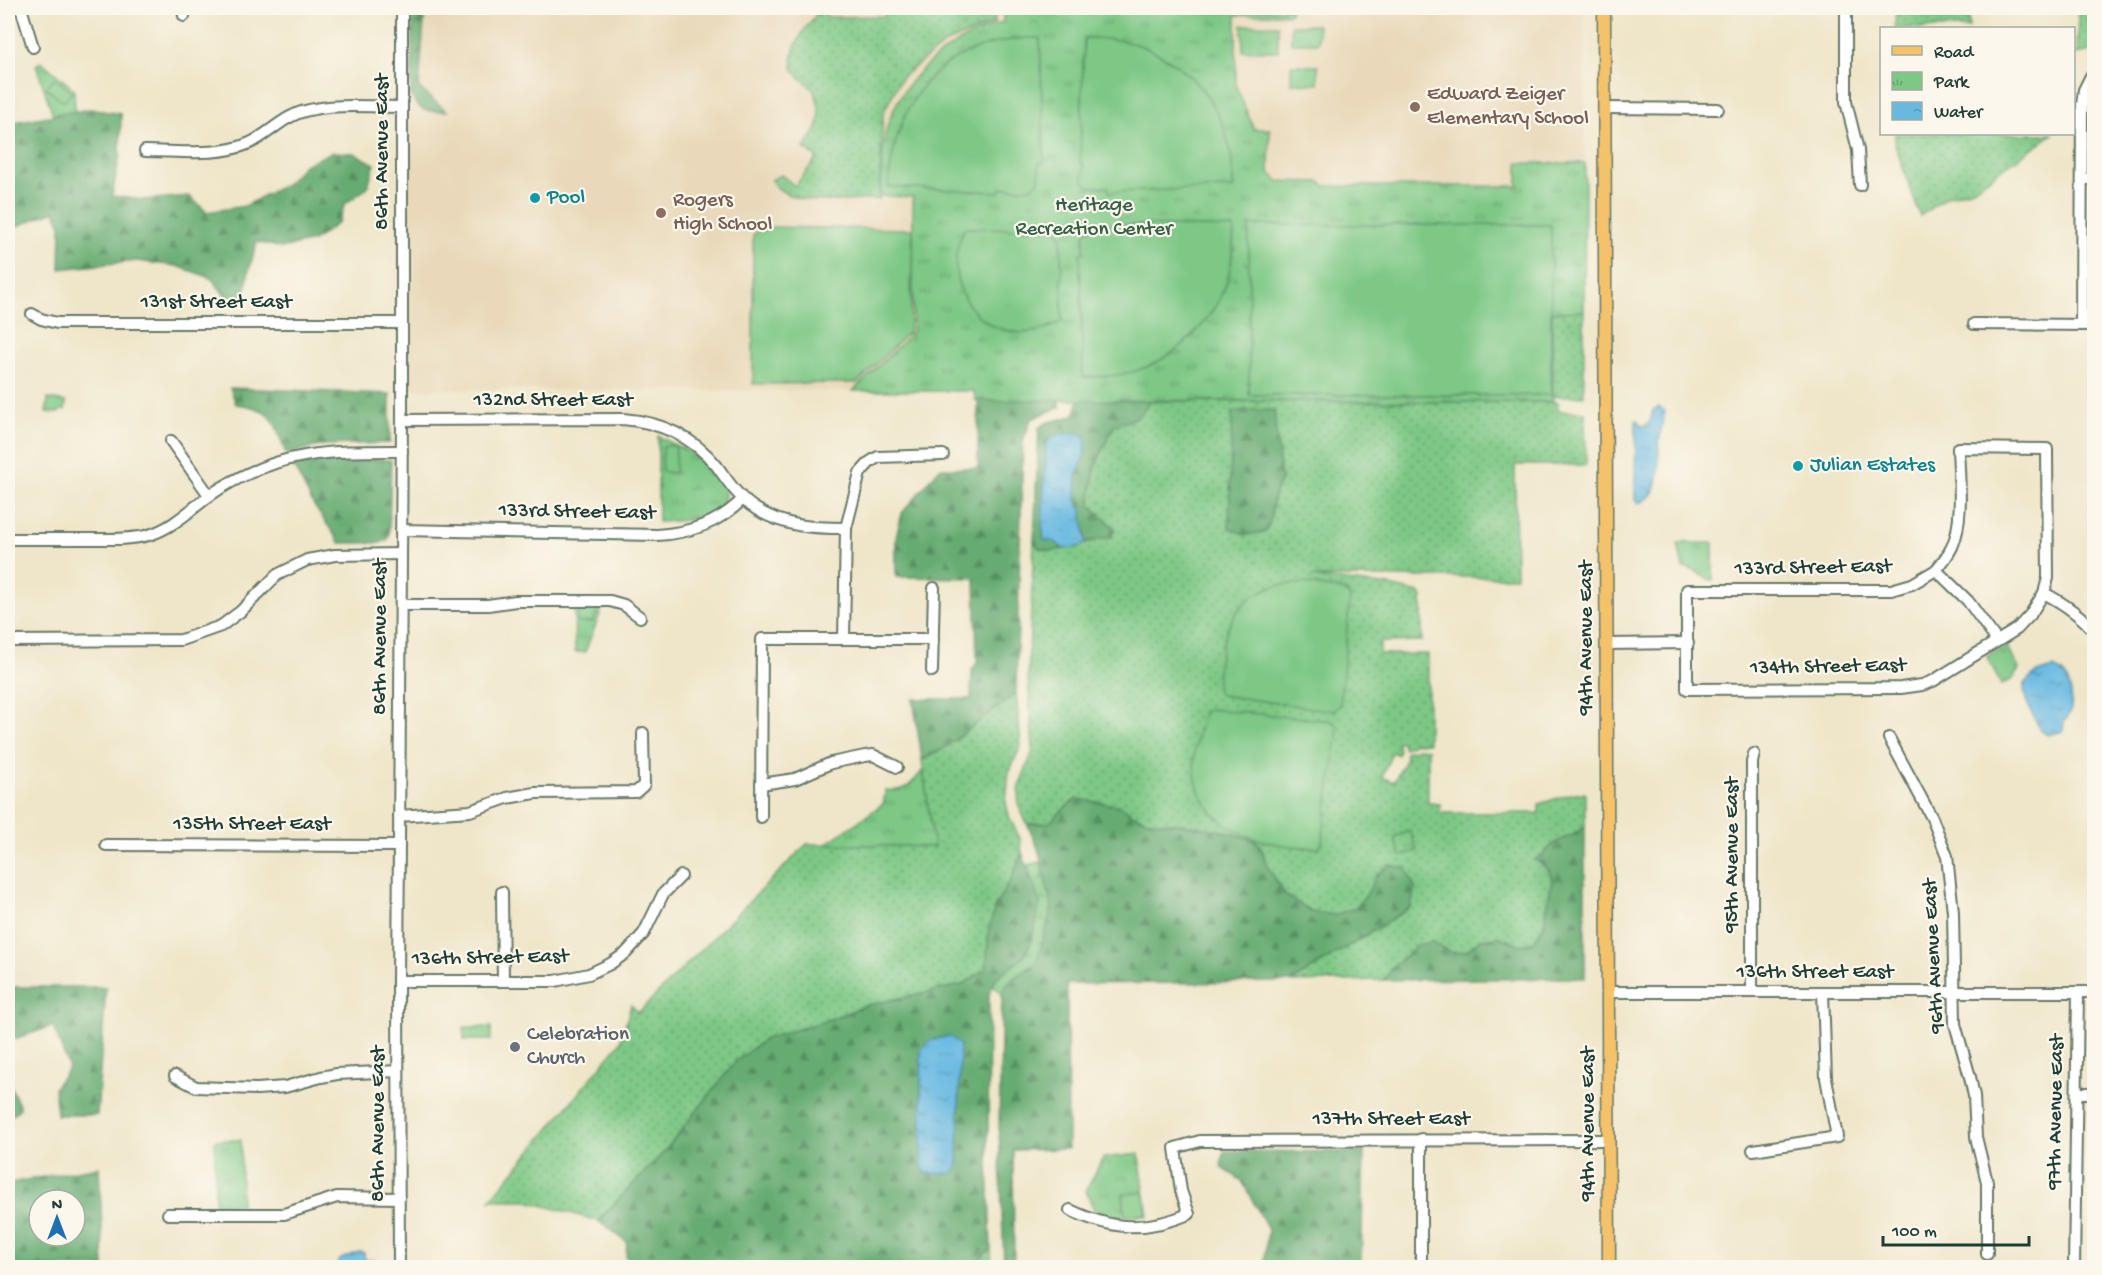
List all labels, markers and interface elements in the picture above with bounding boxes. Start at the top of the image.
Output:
legend [1880,27,2075,135]
text: Road [1934,43,1975,64]
street label: 86th Avenue East [371,72,396,230]
text: Park [1933,73,1970,94]
place label: Edward Zeiger Elementary School [1427,83,1589,132]
marker: Edward Zeiger Elementary School [1408,100,1422,114]
text: Water [1934,103,1984,124]
place label: Pool [546,186,585,211]
place label: Rogers High School [673,189,772,238]
marker: Pool [528,191,542,205]
park label: Heritage Recreation Center [1016,194,1174,243]
marker: Rogers High School [654,206,668,220]
street label: 131st Street East [139,291,294,316]
street label: 132nd Street East [473,389,635,414]
place label: Julian Estates [1810,454,1936,479]
marker: Julian Estates [1791,459,1805,473]
street label: 133rd Street East [497,499,658,527]
street label: 133rd Street East [1733,555,1894,583]
street label: 86th Avenue East [369,557,394,715]
street label: 94th Avenue East [1575,558,1600,716]
street label: 134th Street East [1749,654,1909,682]
street label: 95th Avenue East [1721,775,1746,934]
street label: 135th Street East [172,813,333,838]
street label: 96th Avenue East [1918,875,1952,1035]
street label: 136th Street East [410,945,571,973]
street label: 136th Street East [1736,961,1896,986]
place label: Celebration Church [527,1023,629,1072]
street label: 97th Avenue East [2043,1032,2071,1191]
marker: Celebration Church [508,1040,522,1054]
street label: 86th Avenue East [367,1044,392,1202]
street label: 94th Avenue East [1577,1044,1602,1202]
street label: 137th Street East [1311,1108,1472,1133]
north arrow [27,1188,87,1248]
text: N [52,1197,63,1216]
scale bar [1883,1209,2028,1247]
text: 100 m [1891,1222,1937,1243]

